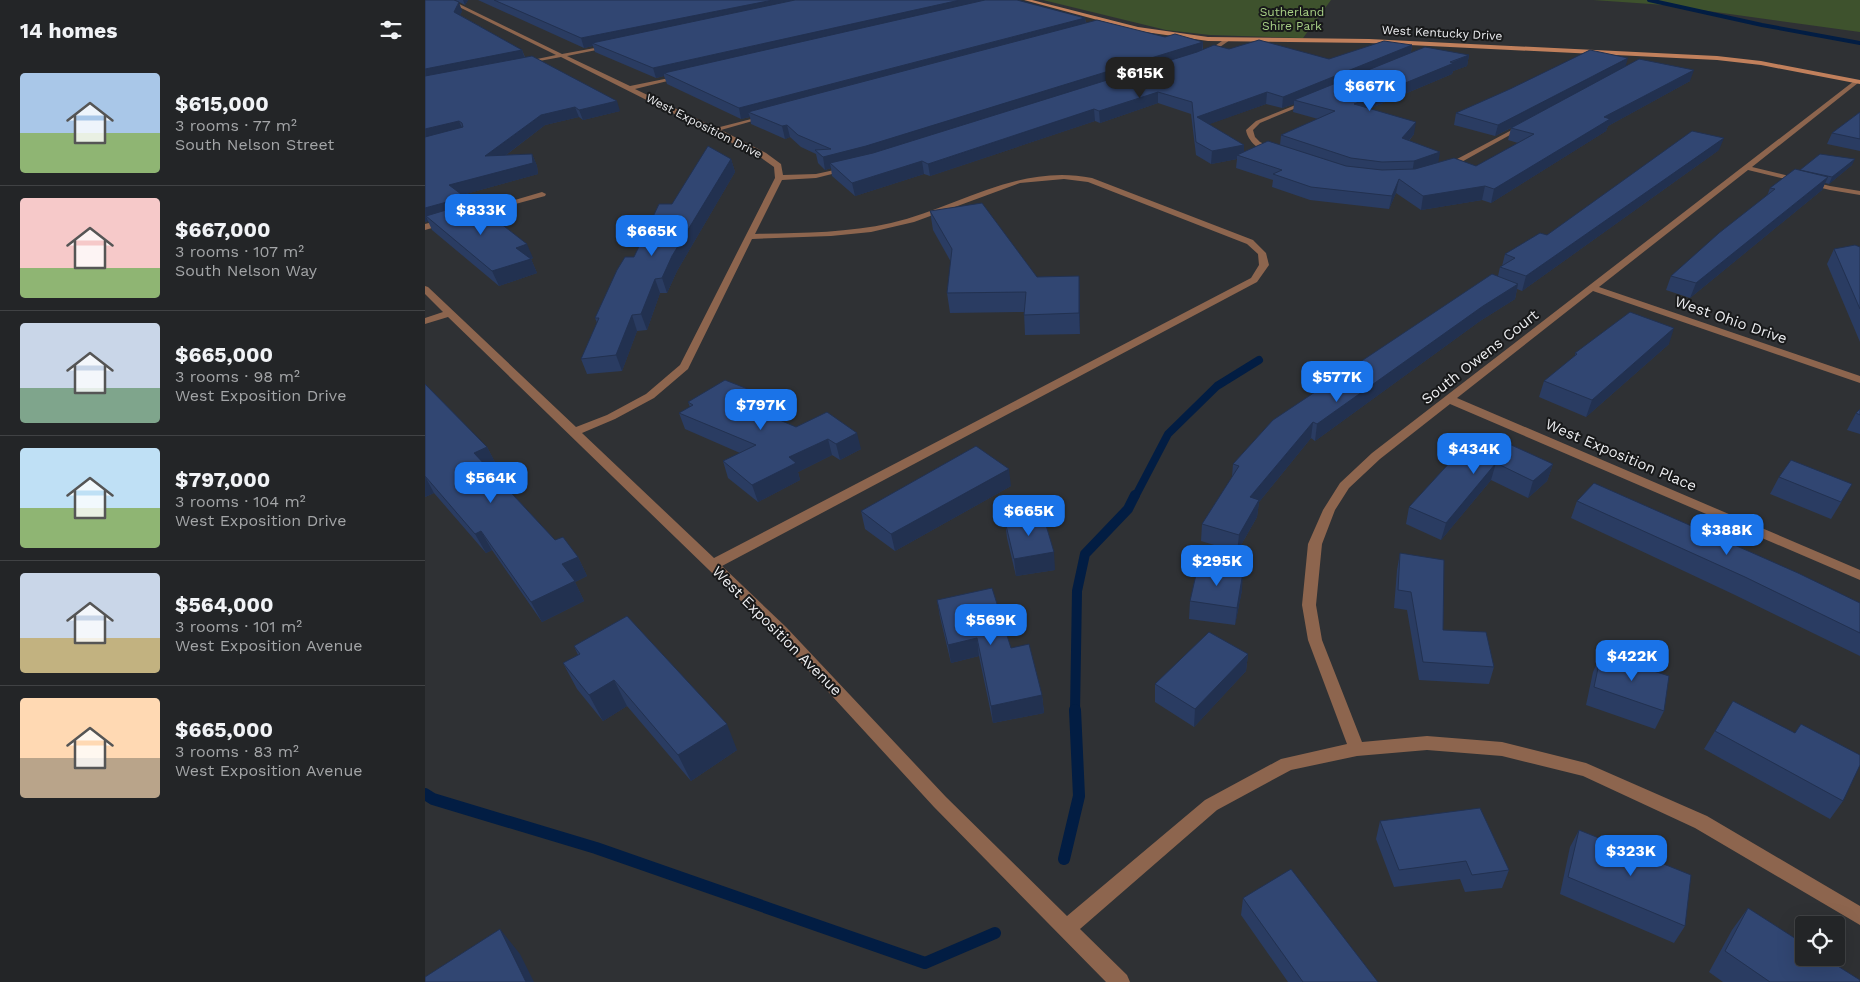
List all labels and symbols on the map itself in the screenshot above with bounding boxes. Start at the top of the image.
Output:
park label: Sutherland Shire Park [1260,5,1324,33]
street label: West Kentucky Drive [1381,23,1503,43]
pin: $615K [1105,56,1175,99]
pin: $667K [1335,70,1405,112]
street label: West Exposition Drive [644,91,765,161]
pin: $833K [446,194,516,236]
pin: $665K [617,214,687,257]
street label: West Ohio Drive [1672,292,1790,348]
street label: South Owens Court [1418,305,1543,408]
pin: $577K [1302,360,1372,403]
pin: $797K [726,388,796,431]
street label: West Exposition Place [1543,415,1699,495]
pin: $434K [1439,432,1509,475]
pin: $564K [456,462,526,504]
pin: $665K [994,494,1064,537]
pin: $388K [1692,514,1762,556]
pin: $295K [1182,544,1252,587]
street label: West Exposition Avenue [708,562,846,700]
pin: $569K [956,604,1026,646]
pin: $422K [1597,640,1667,682]
pin: $323K [1596,834,1666,877]

